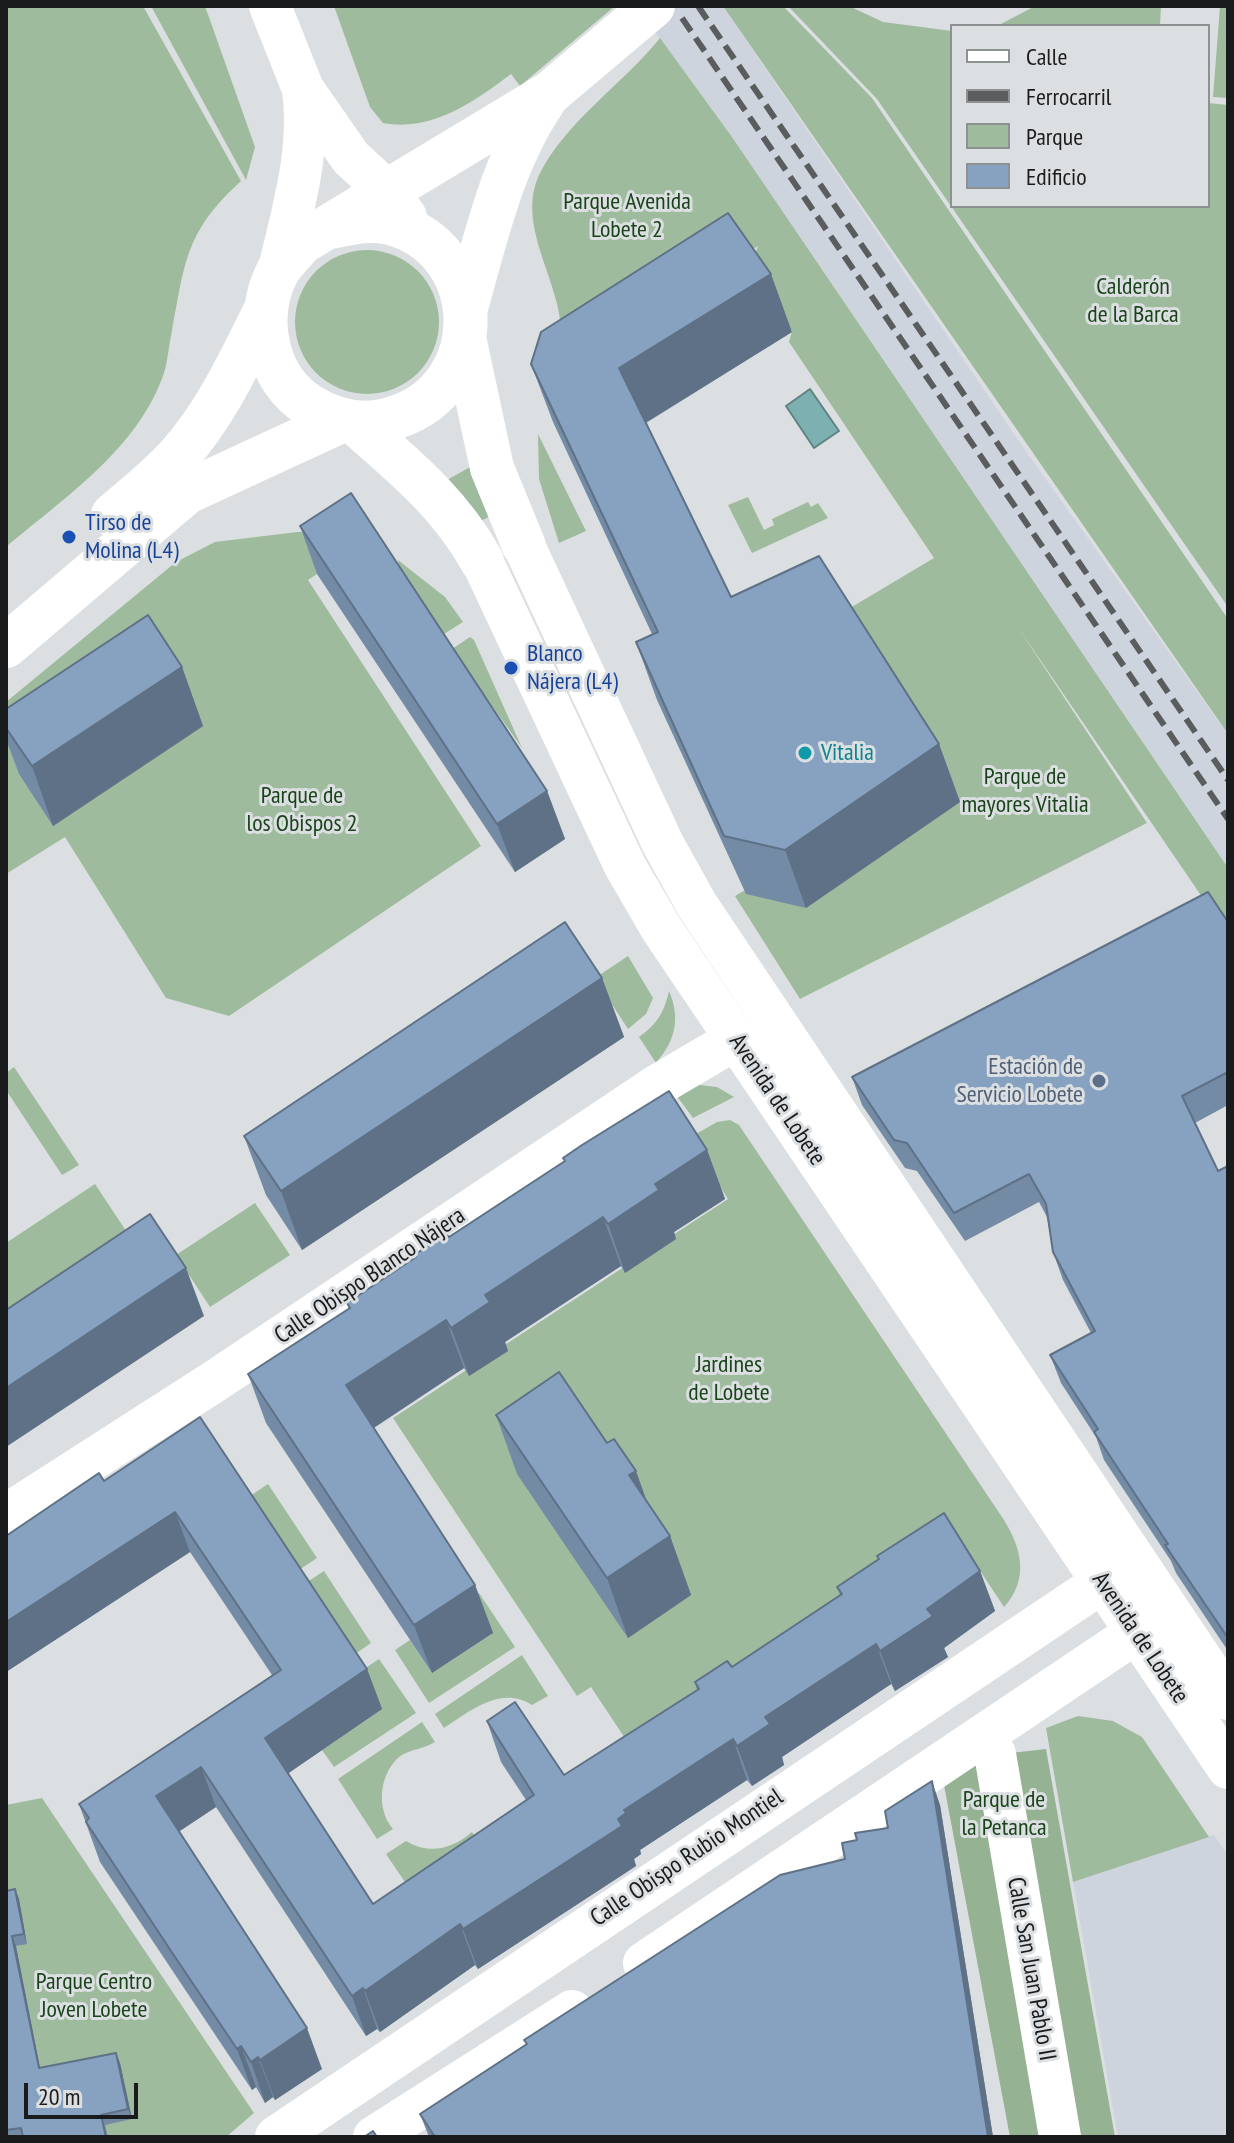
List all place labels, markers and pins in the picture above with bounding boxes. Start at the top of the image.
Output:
place label: Tirso de Molina (L4) [85,509,179,565]
marker: Tirso de Molina (L4) [60,528,78,546]
place label: Blanco Nájera (L4) [527,640,618,696]
marker: Blanco Nájera (L4) [502,659,520,677]
place label: Vitalia [821,739,874,767]
marker: Vitalia [796,744,814,762]
place label: Estación de Servicio Lobete [957,1053,1083,1109]
marker: Estación de Servicio Lobete [1090,1072,1108,1090]

